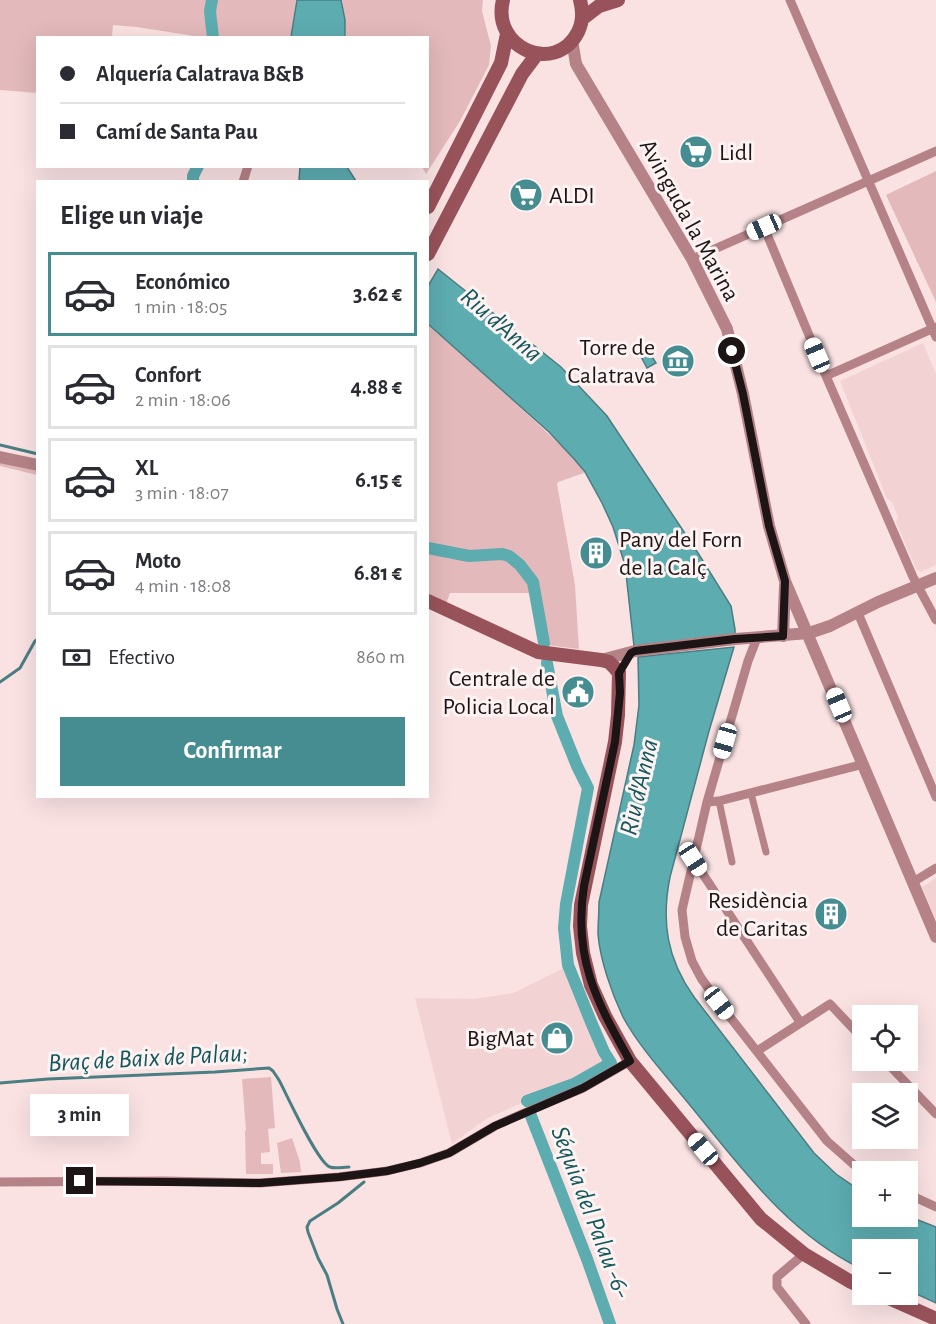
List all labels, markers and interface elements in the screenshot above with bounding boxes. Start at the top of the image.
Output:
text: Alquería Calatrava B&B [96,63,304,85]
text: Camí de Santa Pau [96,121,258,143]
supermarket icon: Lidl [678,134,714,170]
street label: Avinguda la Marina [635,136,743,305]
place label: Lidl [719,141,753,165]
supermarket icon: ALDI [508,177,544,213]
place label: ALDI [549,184,595,208]
text: Elige un viaje [60,202,203,229]
car [744,211,784,243]
icon: car [63,267,117,321]
text: Económico [135,271,230,293]
text: 3.62 € [353,283,402,305]
water label: Riu d'Anna [456,283,547,367]
text: 1 min · 18:05 [135,297,227,317]
car [802,335,832,375]
place label: Torre de Calatrava [568,336,655,388]
route start [718,337,745,364]
museum icon: Torre de Calatrava [660,343,696,379]
icon: car [63,360,117,414]
text: Confort [135,364,201,386]
text: 4.88 € [351,376,402,398]
text: 2 min · 18:06 [135,390,231,410]
icon: car [63,453,117,507]
text: XL [135,457,158,479]
text: 6.15 € [355,469,402,491]
text: 3 min · 18:07 [135,483,229,503]
place label: Pany del Forn de la Calç [619,528,742,580]
building icon: Pany del Forn de la Calç [578,535,614,571]
icon: car [63,546,117,600]
text: Moto [135,550,181,572]
text: 6.81 € [354,562,402,584]
text: 4 min · 18:08 [135,576,231,596]
icon: cash [60,641,93,674]
text: Efectivo [108,646,175,668]
text: 860 m [356,647,405,667]
place label: Centrale de Policia Local [442,667,555,719]
public building icon: Centrale de Policia Local [560,674,596,710]
car [824,685,854,725]
button: Confirmar [60,717,405,786]
car [711,721,739,761]
water label: Riu d'Anna [615,737,663,838]
car [676,839,710,879]
place label: Residència de Caritas [708,889,808,941]
building icon: Residència de Caritas [813,896,849,932]
car [701,983,737,1023]
map controls [852,1005,918,1305]
button: locate [852,1005,918,1071]
shop icon: BigMat [539,1020,575,1056]
place label: BigMat [467,1027,534,1051]
water label: Braç de Baix de Palau; [47,1040,249,1076]
button: layers [852,1083,918,1149]
callout: 3 min [31,1094,130,1136]
text: 3 min [58,1105,101,1125]
water label: Séquia del Palau -6- [546,1123,636,1302]
car [685,1129,721,1169]
button: + [852,1161,918,1227]
route end [66,1167,93,1194]
button: − [852,1239,918,1305]

